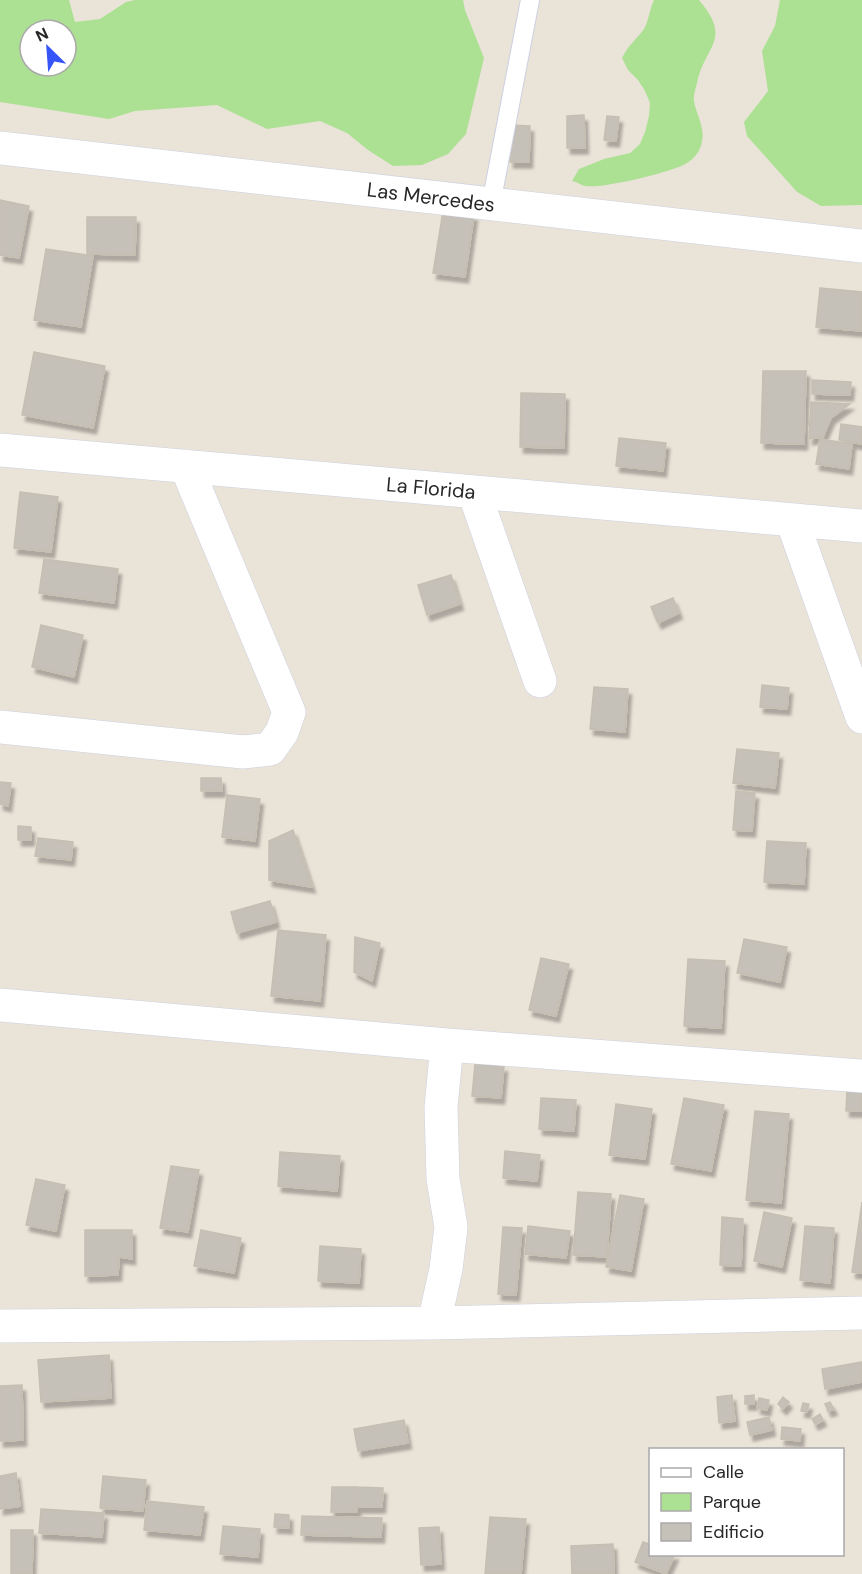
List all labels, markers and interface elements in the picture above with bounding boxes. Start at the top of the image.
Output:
north arrow [18,18,78,78]
text: N [32,23,52,47]
street label: Las Mercedes [366,176,496,218]
street label: La Florida [385,471,477,505]
legend [649,1448,844,1556]
text: Calle [703,1460,744,1484]
text: Parque [703,1490,761,1514]
text: Edificio [703,1520,764,1544]

